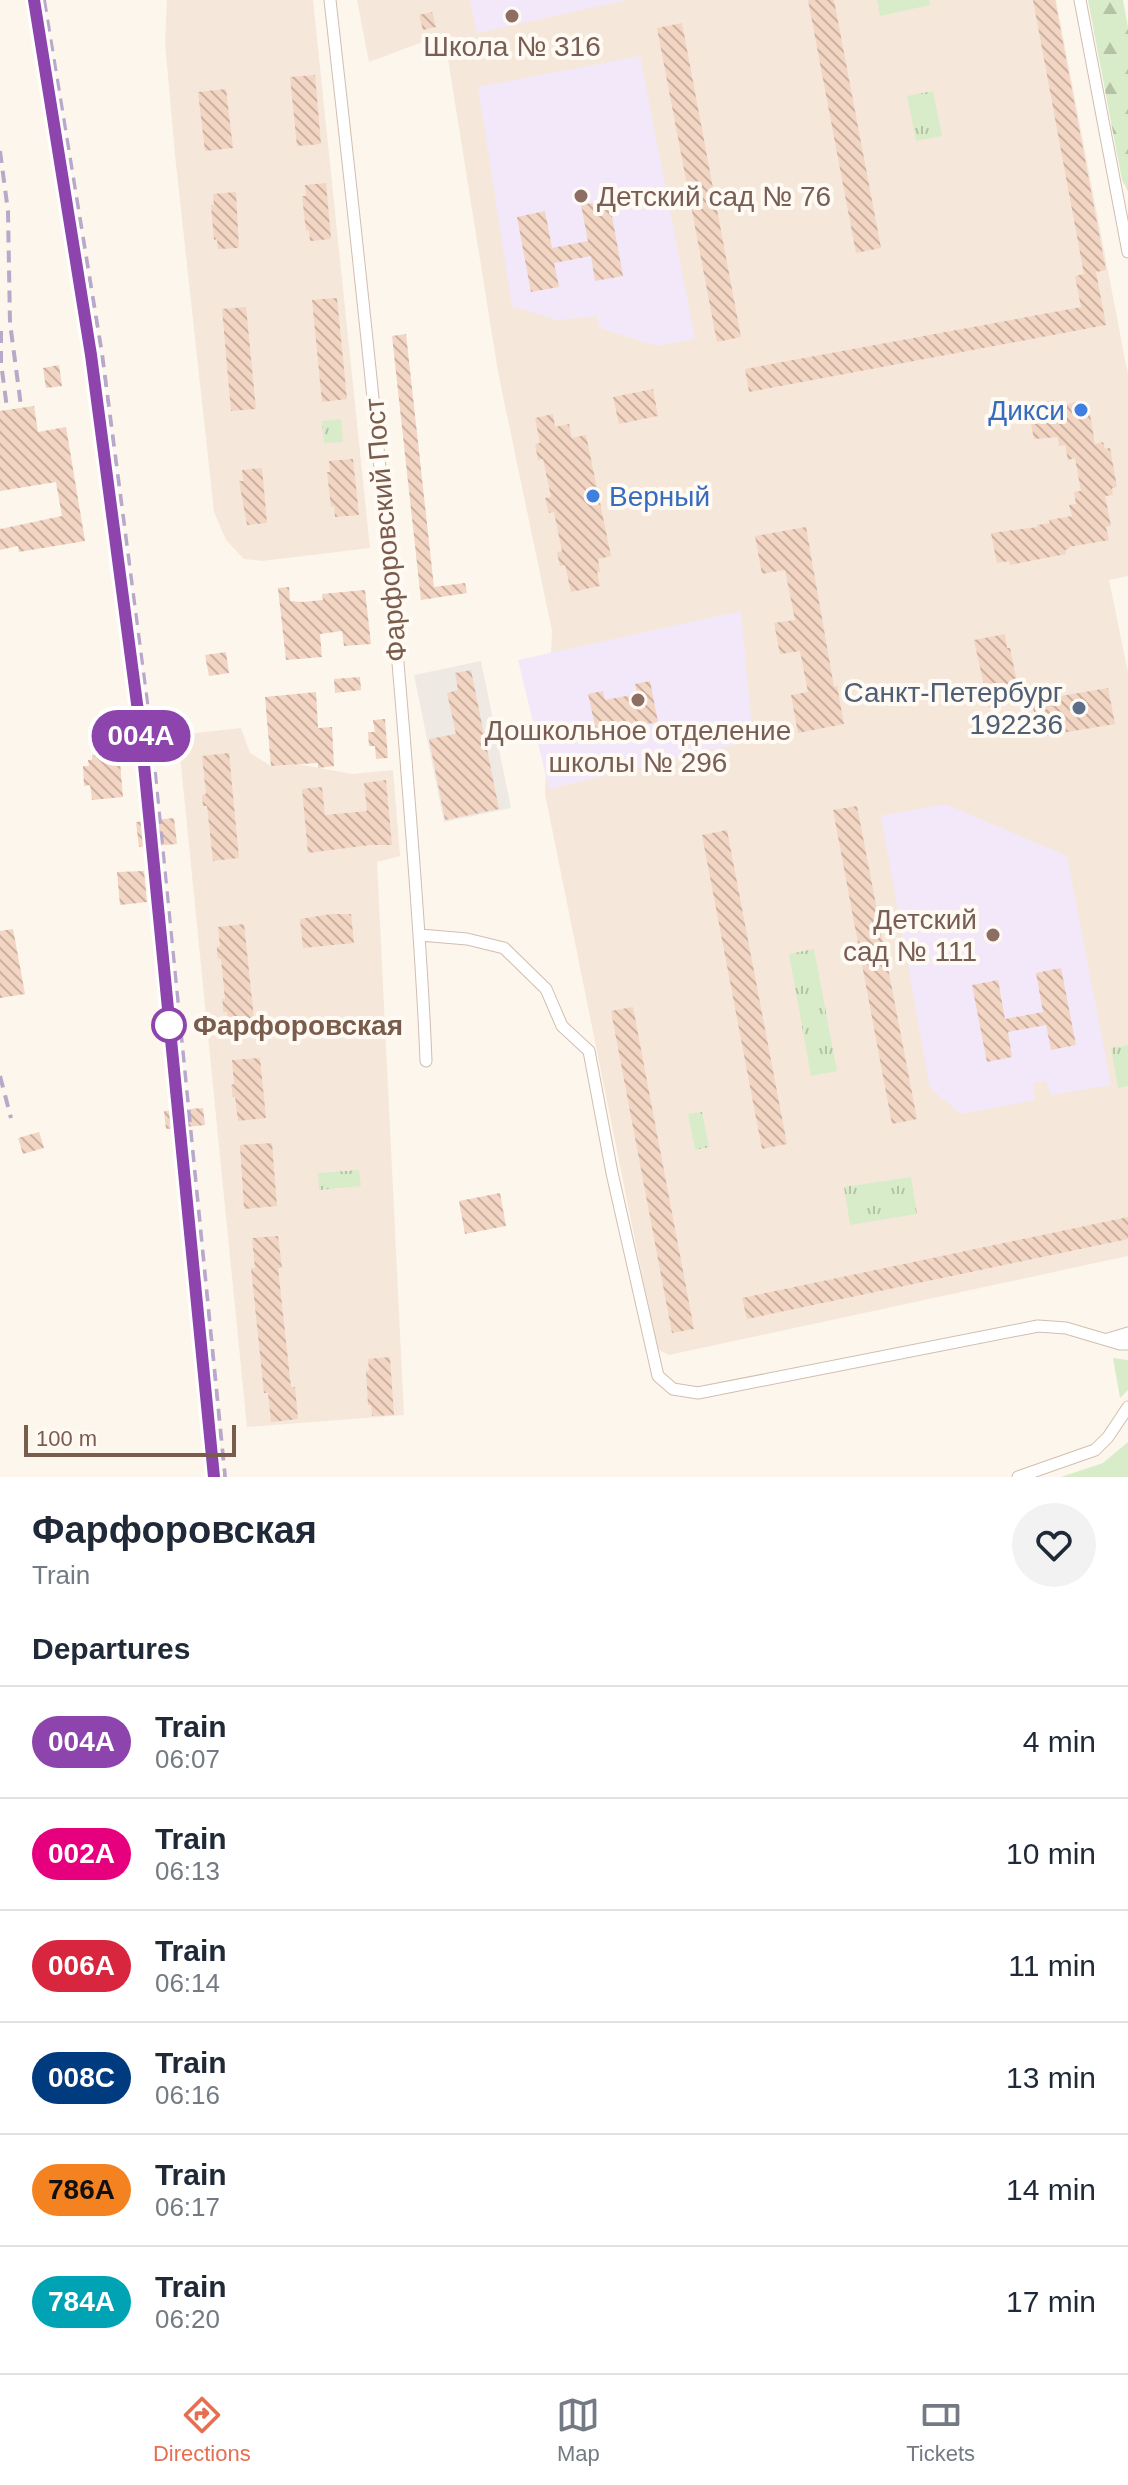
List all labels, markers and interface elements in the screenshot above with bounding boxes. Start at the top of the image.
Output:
marker: Школа № 316 [503,7,521,25]
place label: Школа № 316 [423,31,601,62]
place label: Детский сад № 76 [597,181,831,212]
marker: Детский сад № 76 [572,187,590,205]
place label: Дикси [988,395,1065,426]
street label: Фарфоровский Пост [359,397,412,663]
marker: Дикси [1072,401,1090,419]
place label: Верный [609,481,710,512]
marker: Верный [584,487,602,505]
place label: Санкт-Петербург 192236 [843,677,1063,740]
marker: Дошкольное отделение школы № 296 [629,691,647,709]
marker: Санкт-Петербург 192236 [1070,699,1088,717]
line badge: 004А [85,710,197,762]
place label: Дошкольное отделение школы № 296 [485,715,791,778]
text: 004А [108,720,174,751]
place label: Детский сад № 111 [843,904,977,967]
marker: Детский сад № 111 [984,926,1002,944]
marker: Фарфоровская [152,1008,186,1042]
place label: Фарфоровская [193,1010,403,1041]
scale bar [24,1421,236,1457]
text: 100 m [36,1426,97,1451]
button: heart [1012,1503,1096,1587]
text: Фарфоровская [32,1509,317,1551]
text: Train [32,1560,90,1590]
text: Departures [32,1632,190,1665]
text: Train [155,1710,227,1743]
text: 4 min [1023,1725,1096,1758]
text: 004А [48,1726,115,1757]
text: 06:07 [155,1744,220,1774]
text: Train [155,1822,227,1855]
text: 10 min [1006,1837,1096,1870]
text: 002А [48,1838,115,1869]
text: 06:13 [155,1856,220,1886]
text: Train [155,1934,227,1967]
text: 11 min [1008,1949,1096,1982]
text: 006А [48,1950,115,1981]
text: 06:14 [155,1968,220,1998]
text: Train [155,2046,227,2079]
text: 13 min [1006,2061,1096,2094]
text: 008С [48,2062,115,2093]
text: 06:16 [155,2080,220,2110]
text: Train [155,2158,227,2191]
text: 14 min [1006,2173,1096,2206]
text: 786А [48,2174,115,2205]
text: 06:17 [155,2192,220,2222]
text: Train [155,2270,227,2303]
text: 17 min [1006,2285,1096,2318]
text: 784А [48,2286,115,2317]
text: 06:20 [155,2304,220,2334]
tab: Directions [153,2393,251,2467]
tab: Map [556,2393,600,2467]
tab: Tickets [906,2393,975,2467]

